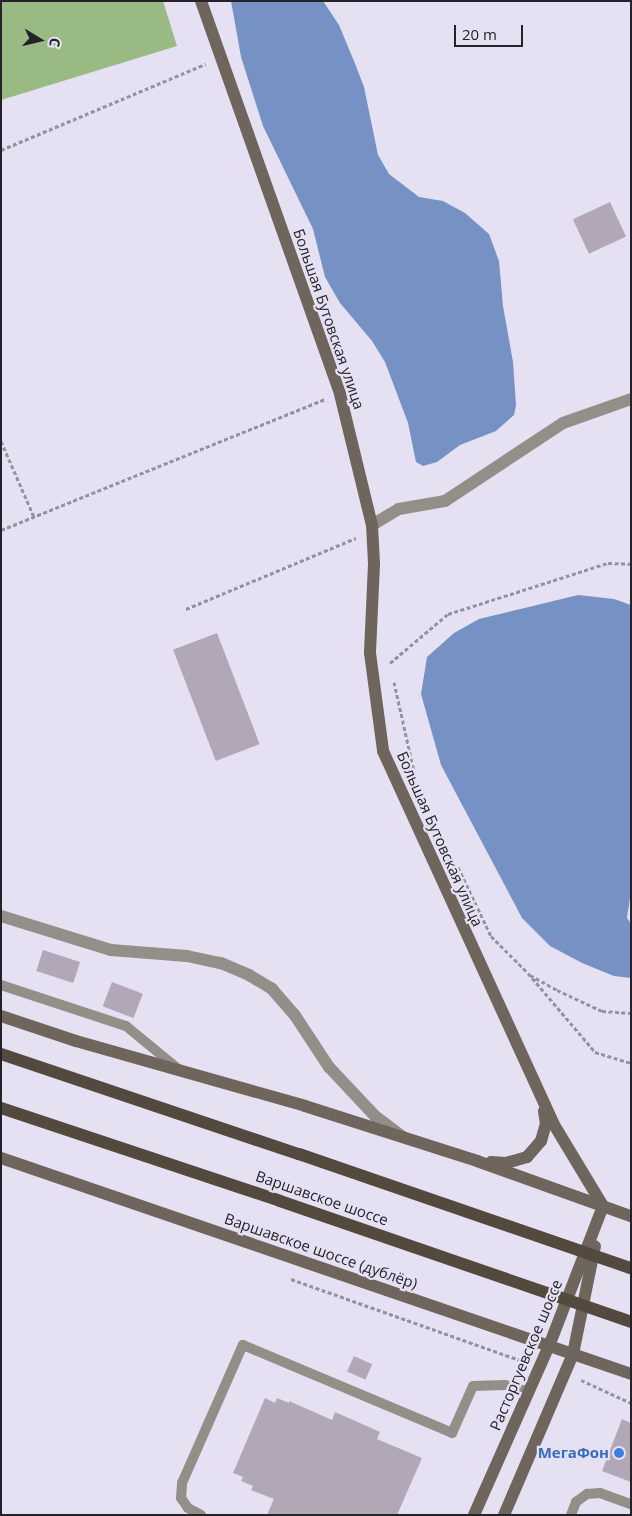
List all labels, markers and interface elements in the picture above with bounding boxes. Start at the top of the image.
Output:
north arrow [15,15,65,65]
scale bar [457,15,526,47]
text: 20 m [462,24,497,44]
text: С [45,37,65,48]
street label: Большая Бутовская улица [290,226,368,412]
street label: Большая Бутовская улица [393,749,487,929]
street label: Варшавское шоссе [253,1167,391,1229]
street label: Варшавское шоссе (дублёр) [222,1209,420,1293]
street label: Расторгуевское шоссе [486,1277,566,1433]
place label: МегаФон [538,1444,609,1462]
marker: МегаФон [613,1447,625,1459]

